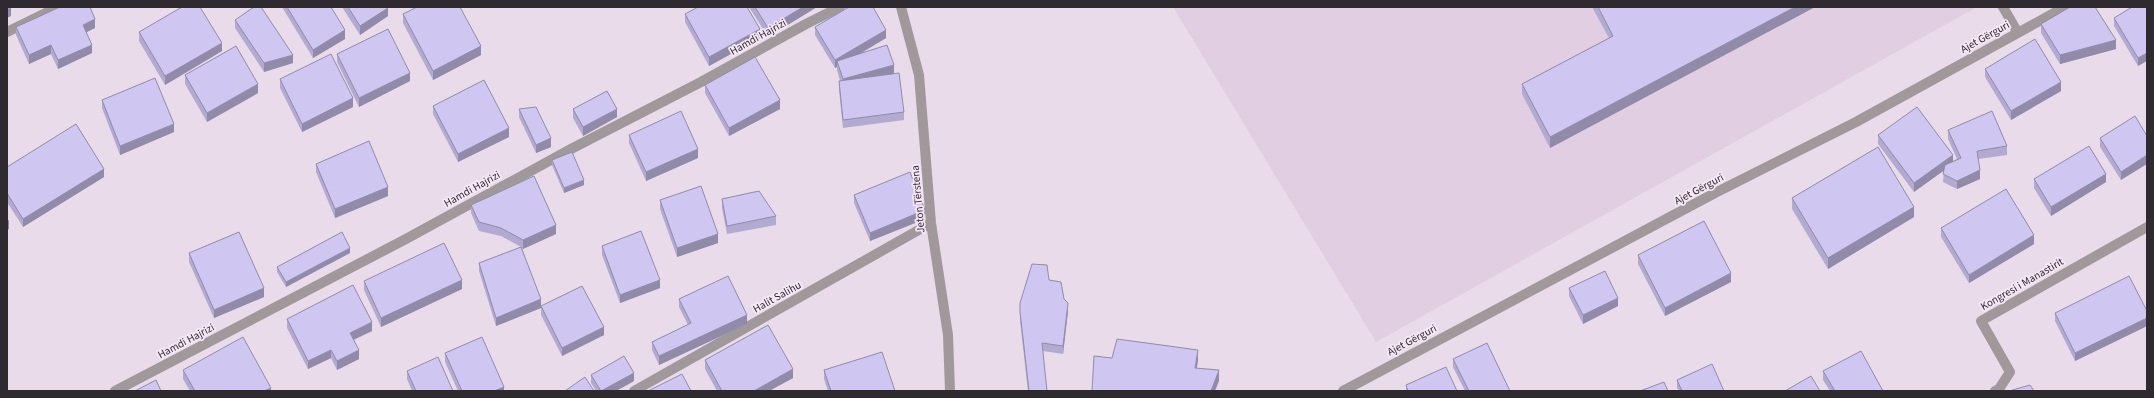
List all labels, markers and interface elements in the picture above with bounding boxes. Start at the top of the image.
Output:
street label: Hamdi Hajrizi [727,15,789,59]
street label: Ajet Gërguri [1958,17,2012,57]
street label: Jeton Tërstena [908,165,928,233]
street label: Hamdi Hajrizi [441,167,503,211]
street label: Ajet Gërguri [1672,170,1726,208]
street label: Kongresi i Manastirit [1978,254,2066,314]
street label: Halit Salihu [750,278,804,316]
street label: Hamdi Hajrizi [155,320,217,362]
street label: Ajet Gërguri [1385,321,1439,359]

